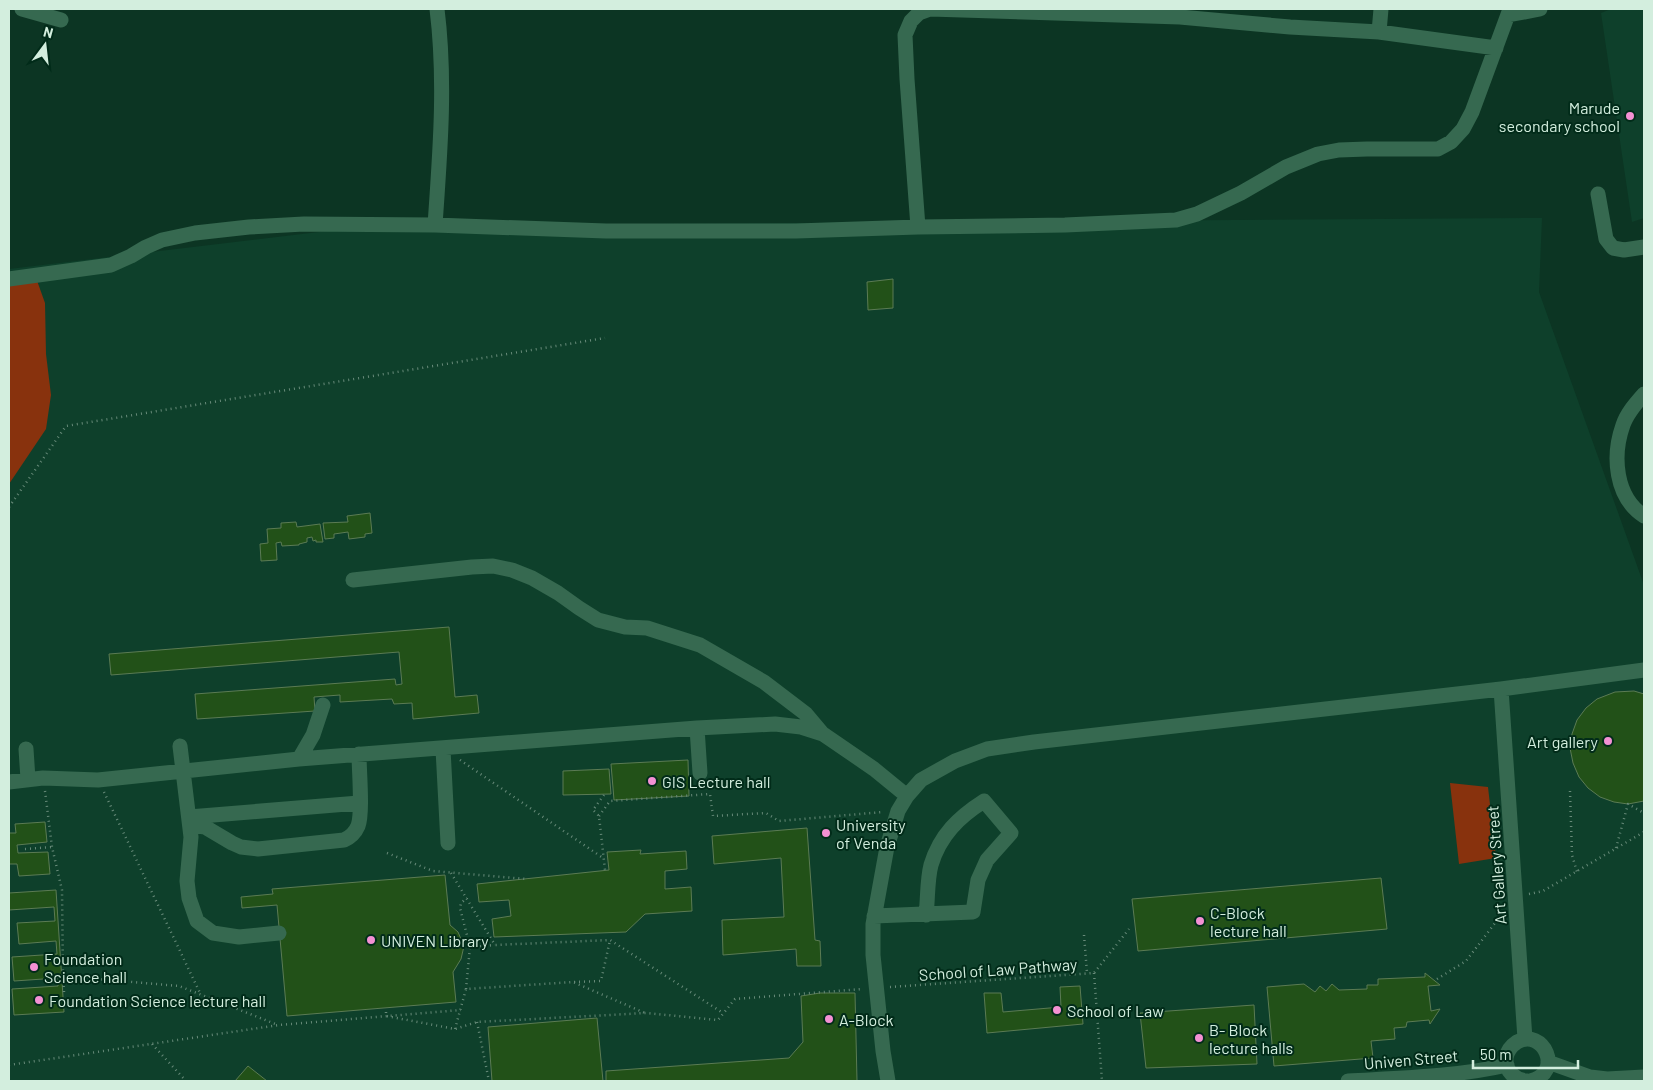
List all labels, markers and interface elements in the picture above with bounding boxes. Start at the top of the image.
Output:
north arrow [20,20,70,70]
text: N [42,23,55,41]
place label: Marude secondary school [1499,98,1620,135]
marker: Marude secondary school [1624,110,1636,122]
place label: Art gallery [1527,732,1599,751]
marker: Art gallery [1602,735,1614,747]
place label: GIS Lecture hall [662,772,770,791]
marker: GIS Lecture hall [646,775,658,787]
street label: Art Gallery Street [1482,805,1510,925]
place label: University of Venda [836,815,906,852]
marker: University of Venda [820,827,832,839]
place label: C-Block lecture hall [1210,903,1287,940]
marker: C-Block lecture hall [1194,915,1206,927]
place label: UNIVEN Library [381,931,489,950]
marker: UNIVEN Library [365,934,377,946]
place label: Foundation Science hall [44,949,127,986]
street label: School of Law Pathway [918,954,1078,984]
marker: Foundation Science hall [28,961,40,973]
place label: Foundation Science lecture hall [49,991,266,1010]
marker: Foundation Science lecture hall [33,994,45,1006]
place label: School of Law [1067,1001,1164,1020]
marker: School of Law [1051,1004,1063,1016]
place label: A-Block [839,1010,894,1029]
marker: A-Block [823,1013,835,1025]
place label: B- Block lecture halls [1209,1020,1293,1057]
marker: B- Block lecture halls [1193,1032,1205,1044]
scale bar [1473,1038,1578,1070]
street label: Univen Street [1363,1045,1459,1073]
text: 50 m [1480,1045,1512,1063]

